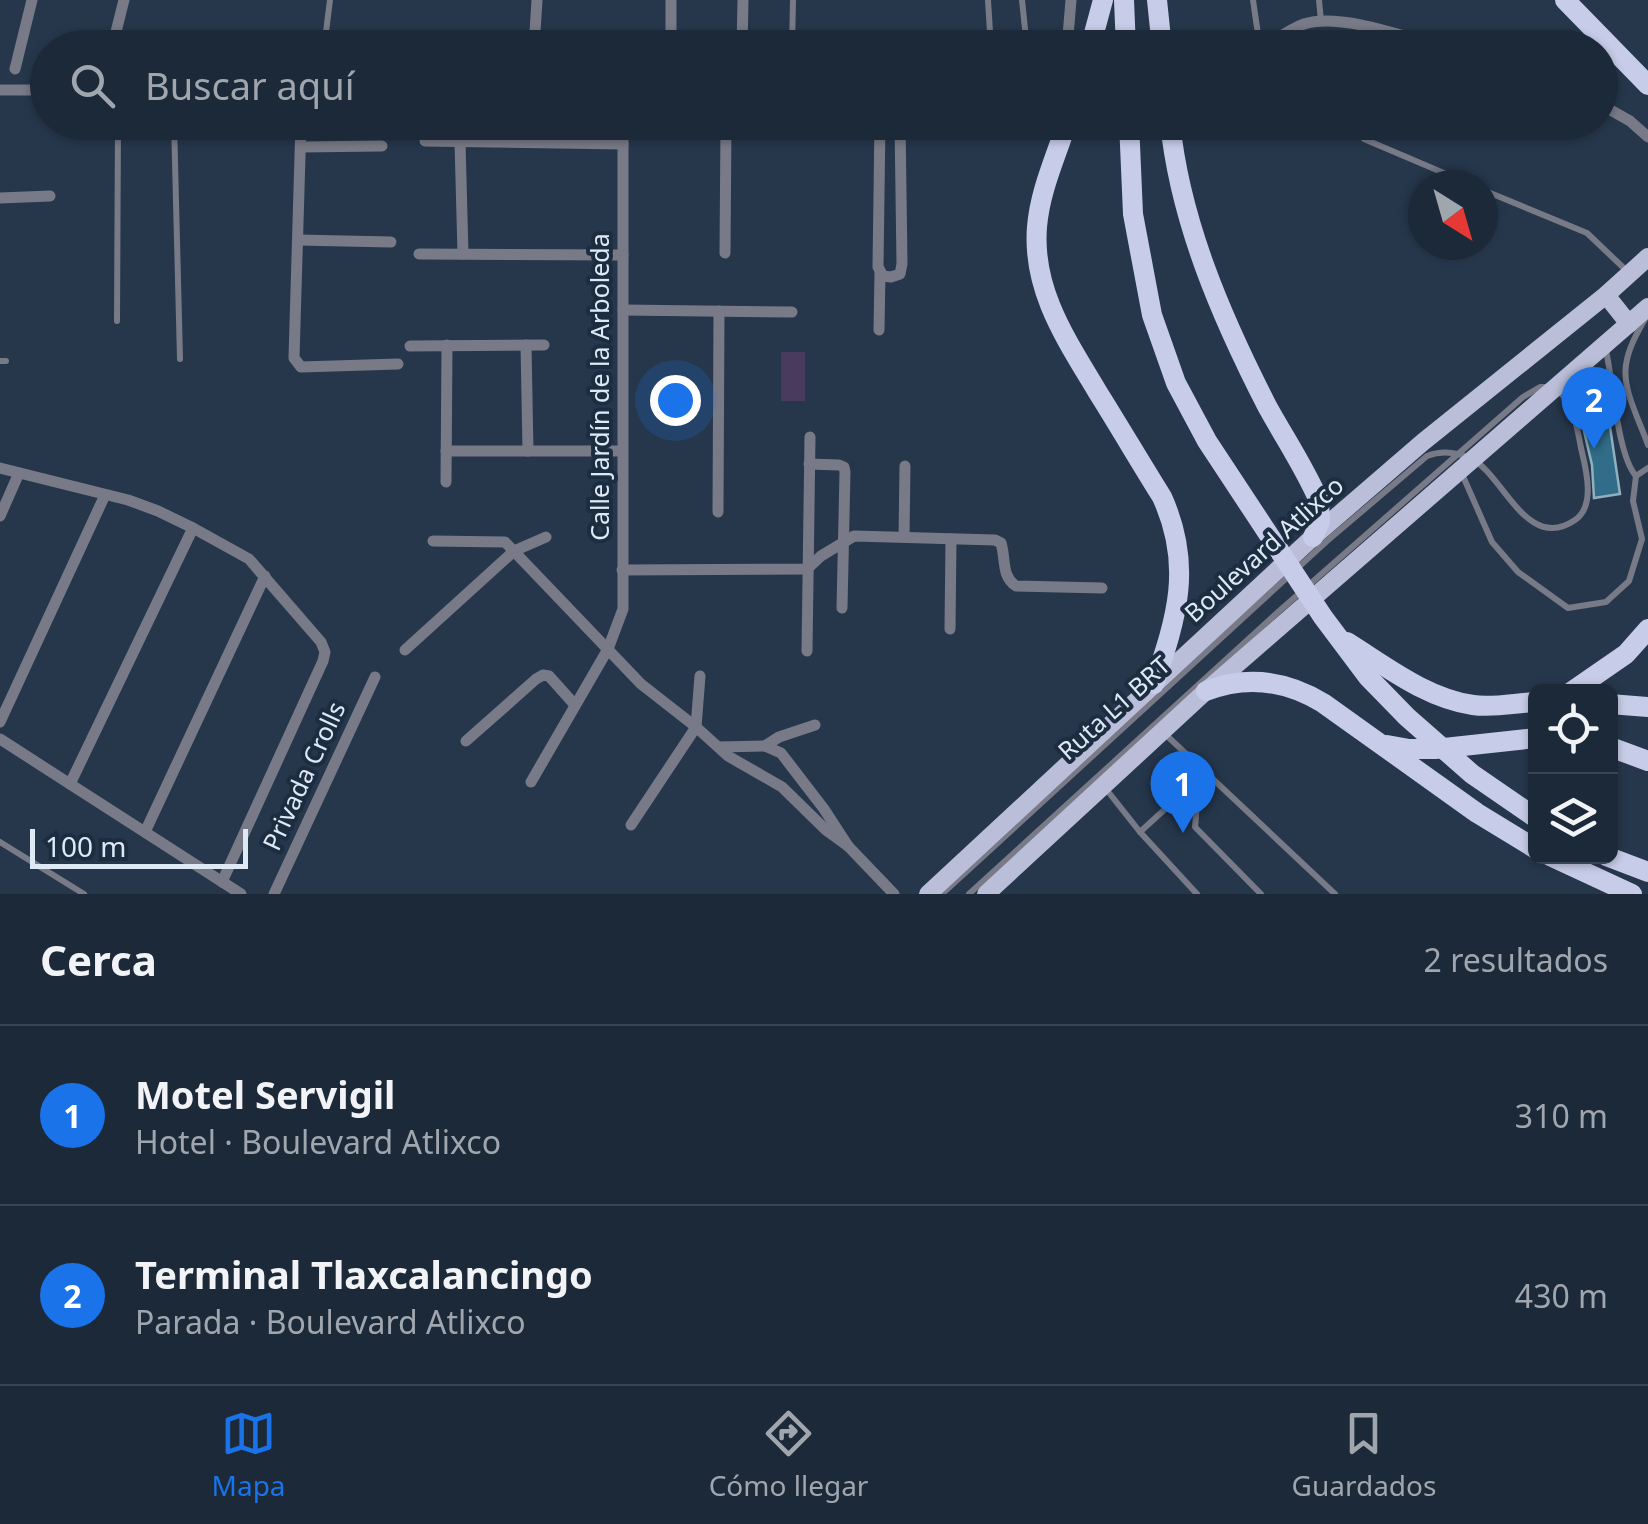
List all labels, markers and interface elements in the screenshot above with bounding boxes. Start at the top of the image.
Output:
search box [30,30,1618,140]
icon: search [65,58,120,113]
text: Buscar aquí [145,59,355,111]
north arrow [1408,170,1498,260]
street label: Calle Jardín de la Arboleda [582,233,616,541]
pin: 2 [1562,366,1626,449]
your location [650,375,701,426]
street label: Boulevard Atlixco [1177,468,1350,629]
street label: Ruta L1 BRT [1050,648,1177,767]
map controls [1528,684,1618,864]
button: locate [1528,684,1618,774]
street label: Privada Crolls [254,696,352,855]
pin: 1 [1150,750,1216,833]
button: layers [1528,774,1618,864]
scale bar [30,824,248,868]
text: 100 m [45,827,127,865]
text: Cerca [40,931,157,988]
text: 2 resultados [1424,938,1608,981]
text: Motel Servigil [135,1068,395,1120]
text: 1 [63,1094,82,1137]
text: 310 m [1515,1094,1608,1137]
text: Hotel · Boulevard Atlixco [135,1120,501,1163]
text: Terminal Tlaxcalancingo [135,1248,593,1300]
text: 2 [63,1274,82,1317]
text: 430 m [1515,1274,1608,1317]
text: Parada · Boulevard Atlixco [135,1300,526,1343]
tab: Mapa [212,1406,286,1504]
tab: Cómo llegar [709,1406,868,1504]
tab: Guardados [1292,1406,1436,1504]

